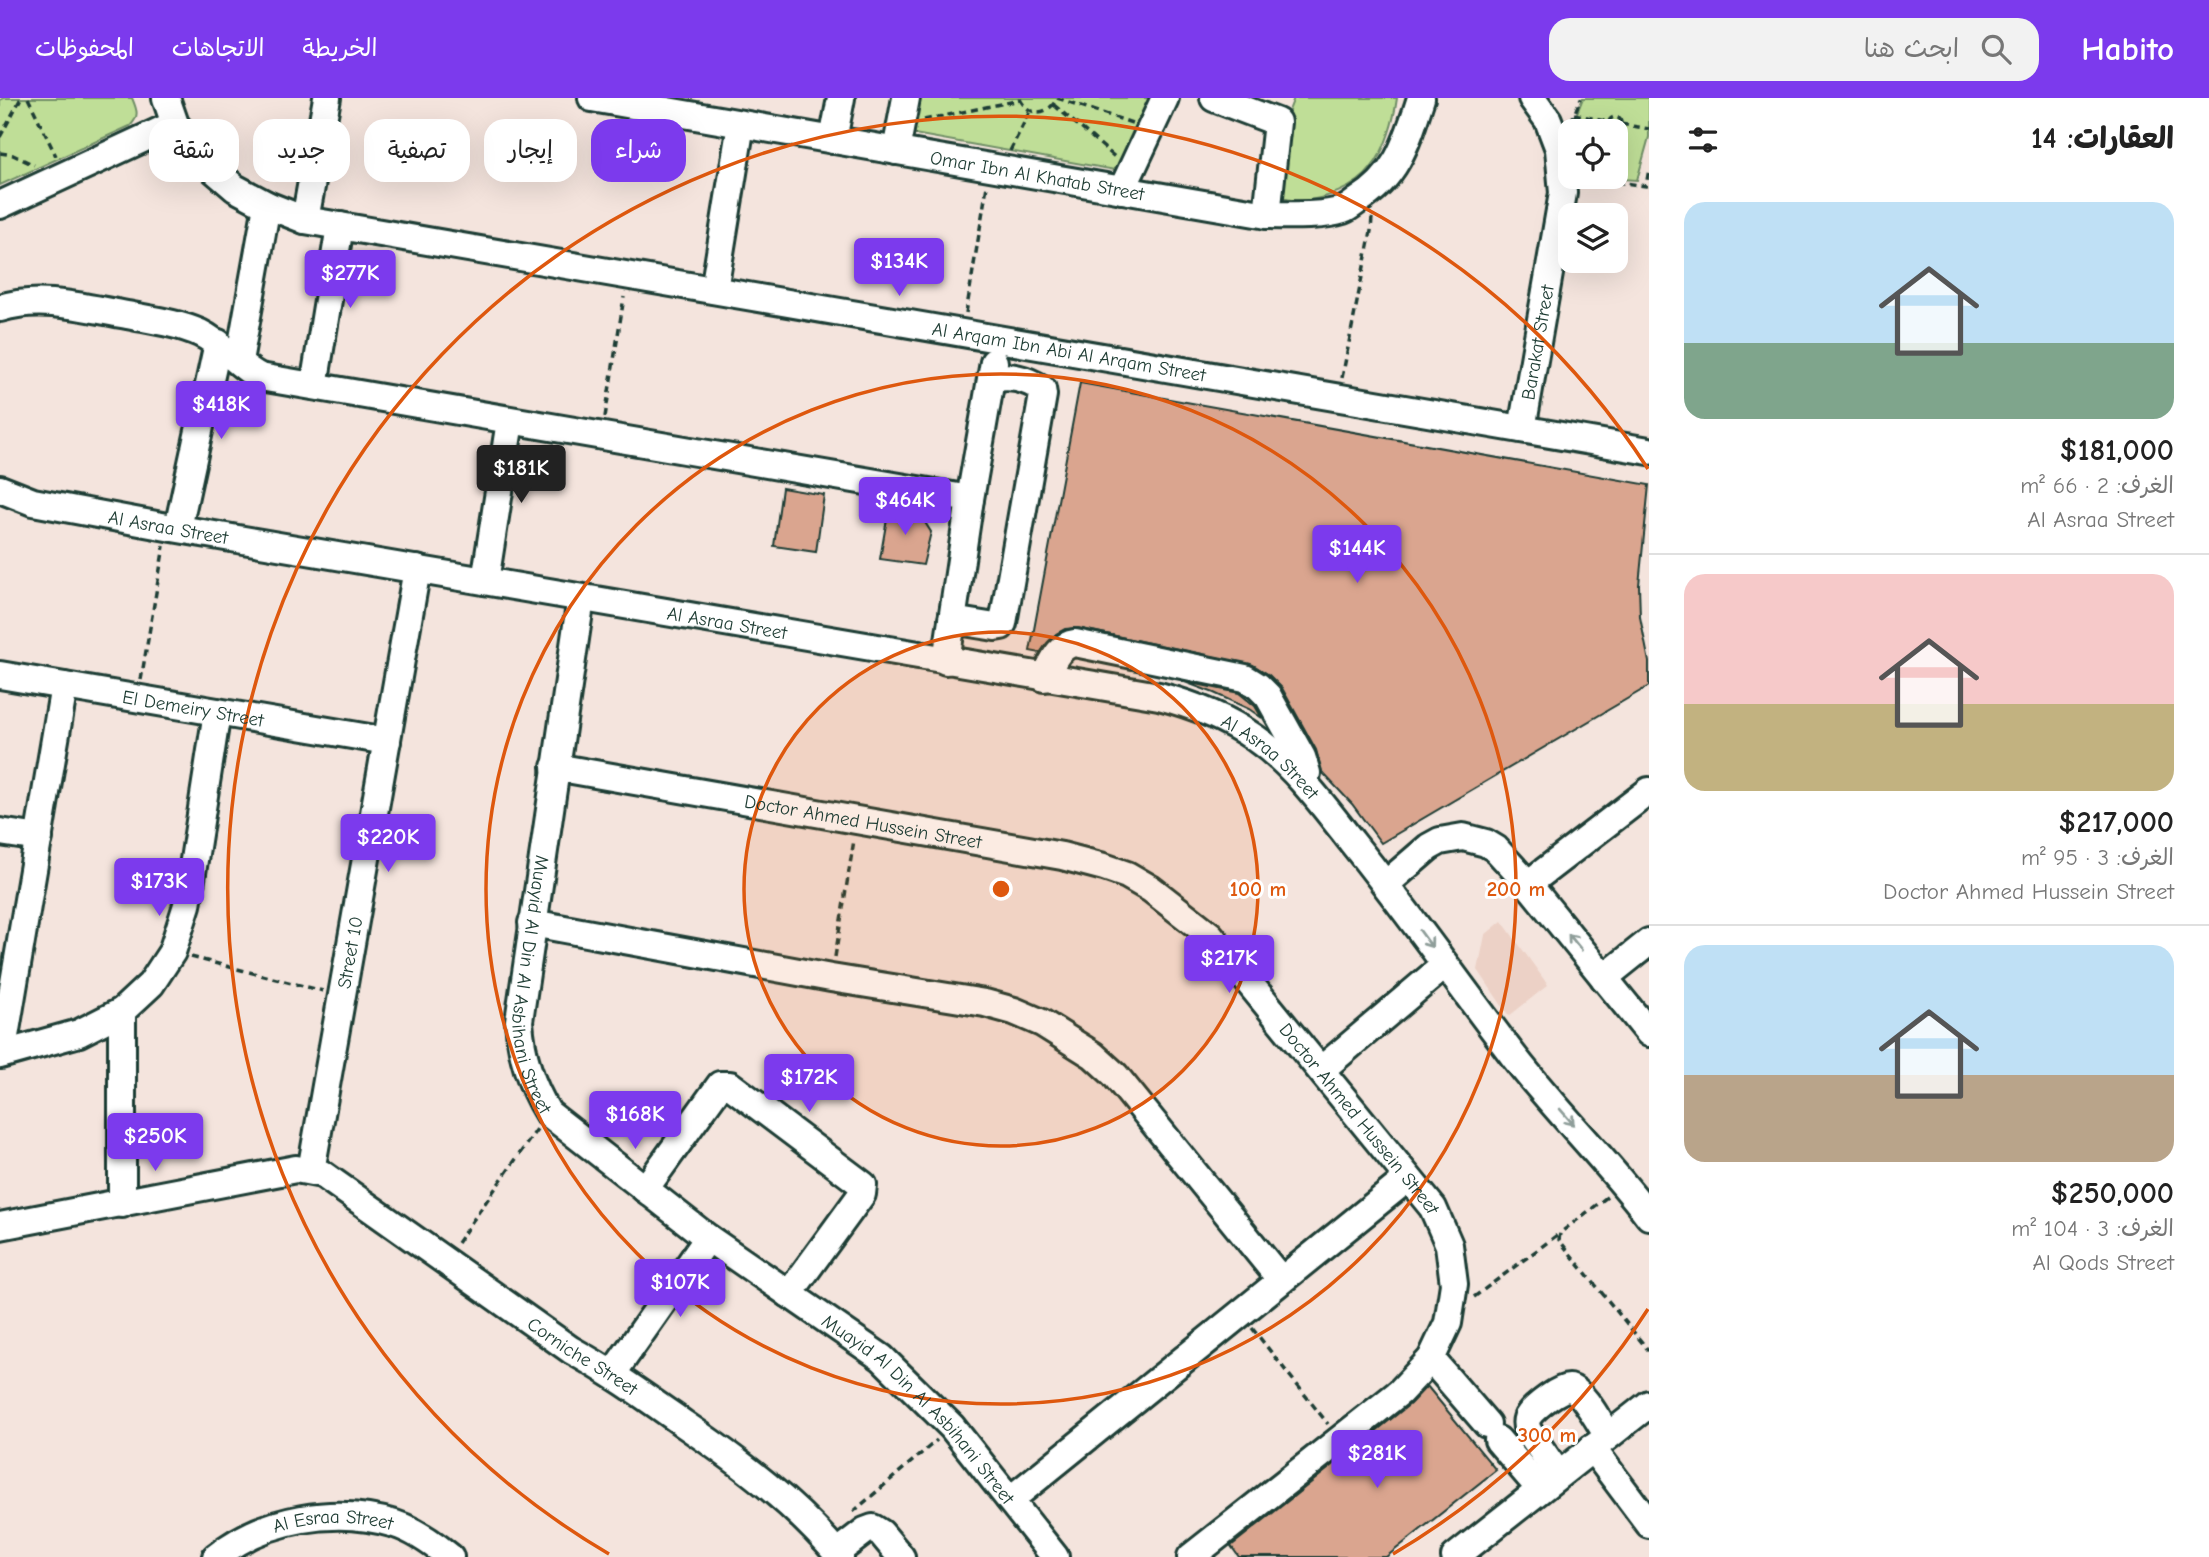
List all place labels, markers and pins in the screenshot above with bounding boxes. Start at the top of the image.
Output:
pin: $134K [850,238,948,298]
pin: $277K [301,250,399,310]
pin: $418K [172,382,270,441]
pin: $181K [472,446,570,505]
pin: $464K [856,478,954,537]
pin: $144K [1308,526,1406,585]
pin: $220K [339,814,437,874]
pin: $173K [110,858,208,918]
centre of rings [989,877,1013,901]
pin: $217K [1180,936,1278,995]
pin: $172K [760,1054,858,1114]
pin: $168K [586,1091,684,1151]
pin: $250K [106,1114,204,1173]
pin: $107K [631,1260,729,1319]
pin: $281K [1328,1430,1426,1490]

